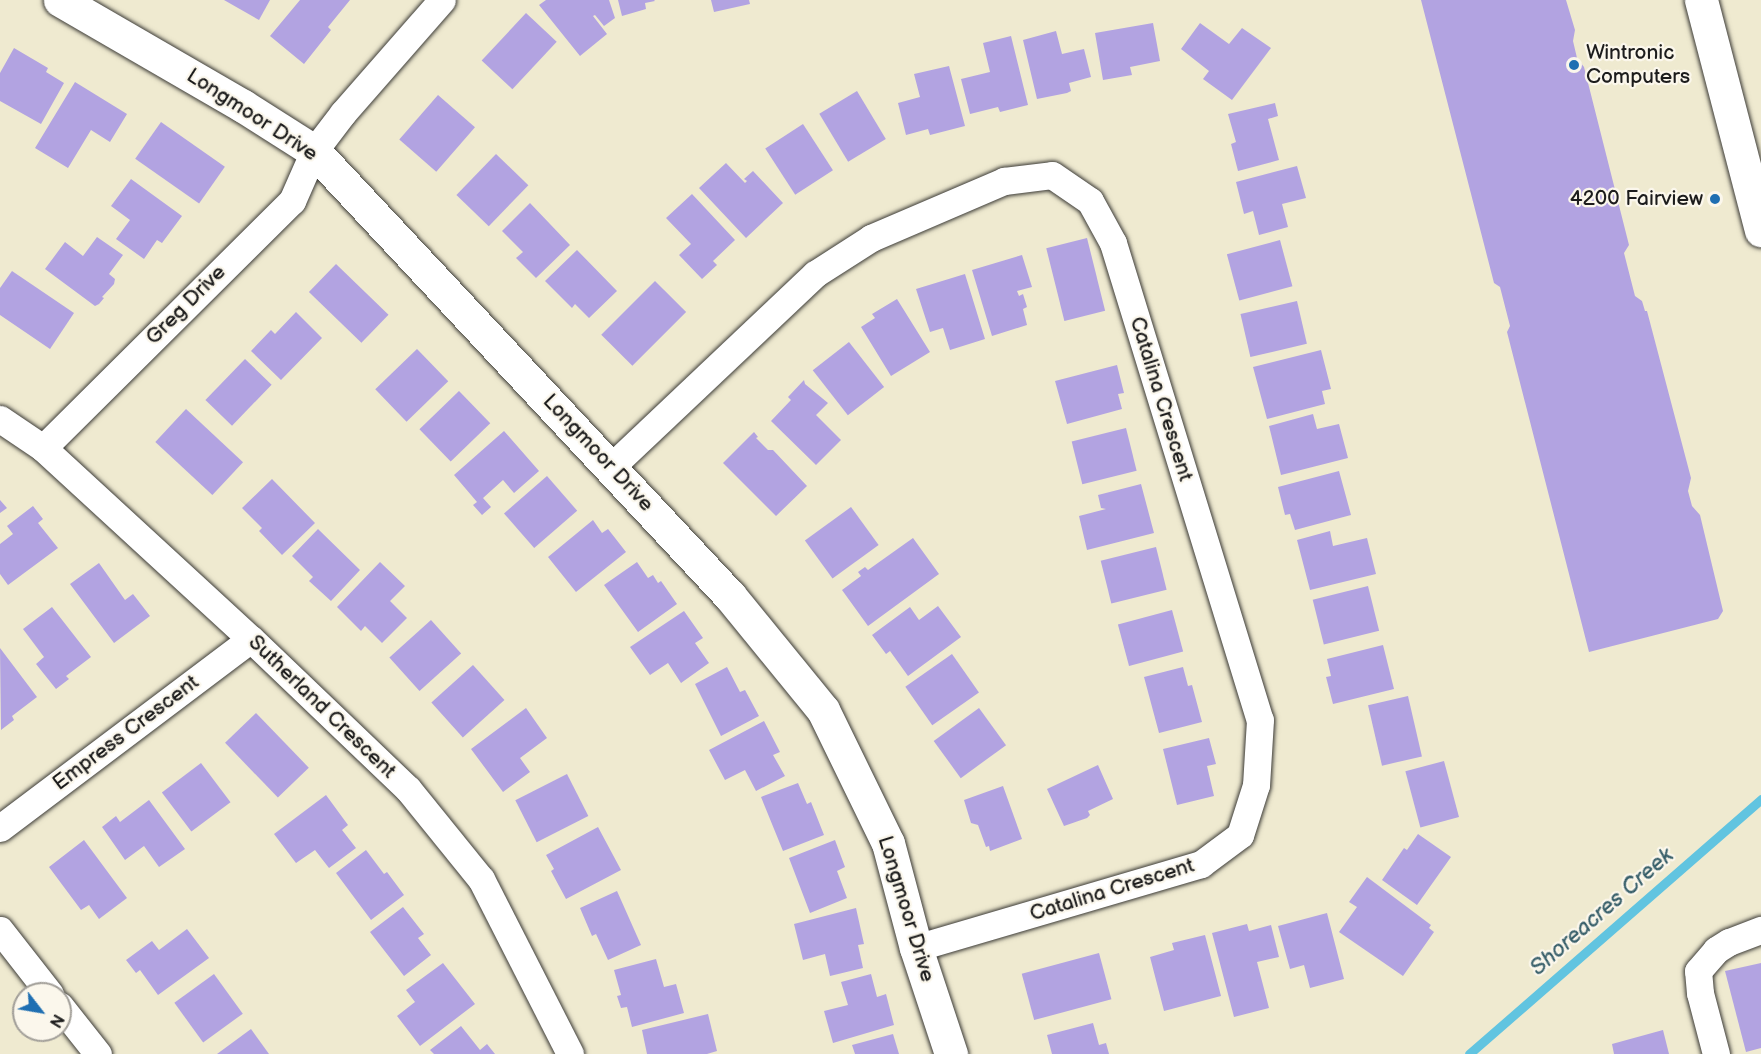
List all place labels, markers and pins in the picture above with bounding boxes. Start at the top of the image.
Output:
place label: Wintronic Computers [1586,40,1690,90]
marker: Wintronic Computers [1567,58,1581,72]
place label: 4200 Fairview [1570,186,1703,212]
marker: 4200 Fairview [1708,192,1722,206]

